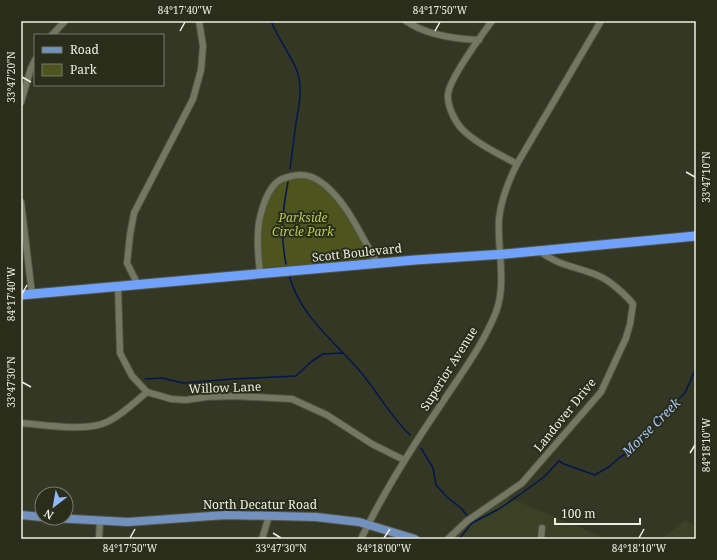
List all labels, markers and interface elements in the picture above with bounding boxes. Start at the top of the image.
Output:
text: 84°17'40"W [158,3,213,17]
text: 84°17'50"W [413,3,468,17]
legend [34,34,164,86]
text: Road [70,41,100,58]
text: 33°47'20"N [4,51,18,103]
text: Park [70,61,98,78]
text: 33°47'10"N [699,151,713,203]
park label: Parkside Circle Park [272,209,335,240]
street label: Scott Boulevard [311,239,403,266]
text: 84°17'40"W [4,266,18,321]
street label: Superior Avenue [416,324,481,414]
text: 33°47'30"N [4,356,18,408]
street label: Landover Drive [530,374,600,455]
street label: Willow Lane [188,378,262,397]
water label: Morse Creek [617,393,685,461]
text: 84°18'10"W [699,417,713,472]
north arrow [34,486,74,526]
street label: North Decatur Road [203,496,318,513]
scale bar [555,500,640,526]
text: 100 m [561,505,596,522]
text: N [41,506,56,524]
text: 84°17'50"W [103,541,158,555]
text: 33°47'30"N [255,541,307,555]
text: 84°18'00"W [357,541,412,555]
text: 84°18'10"W [612,541,667,555]

